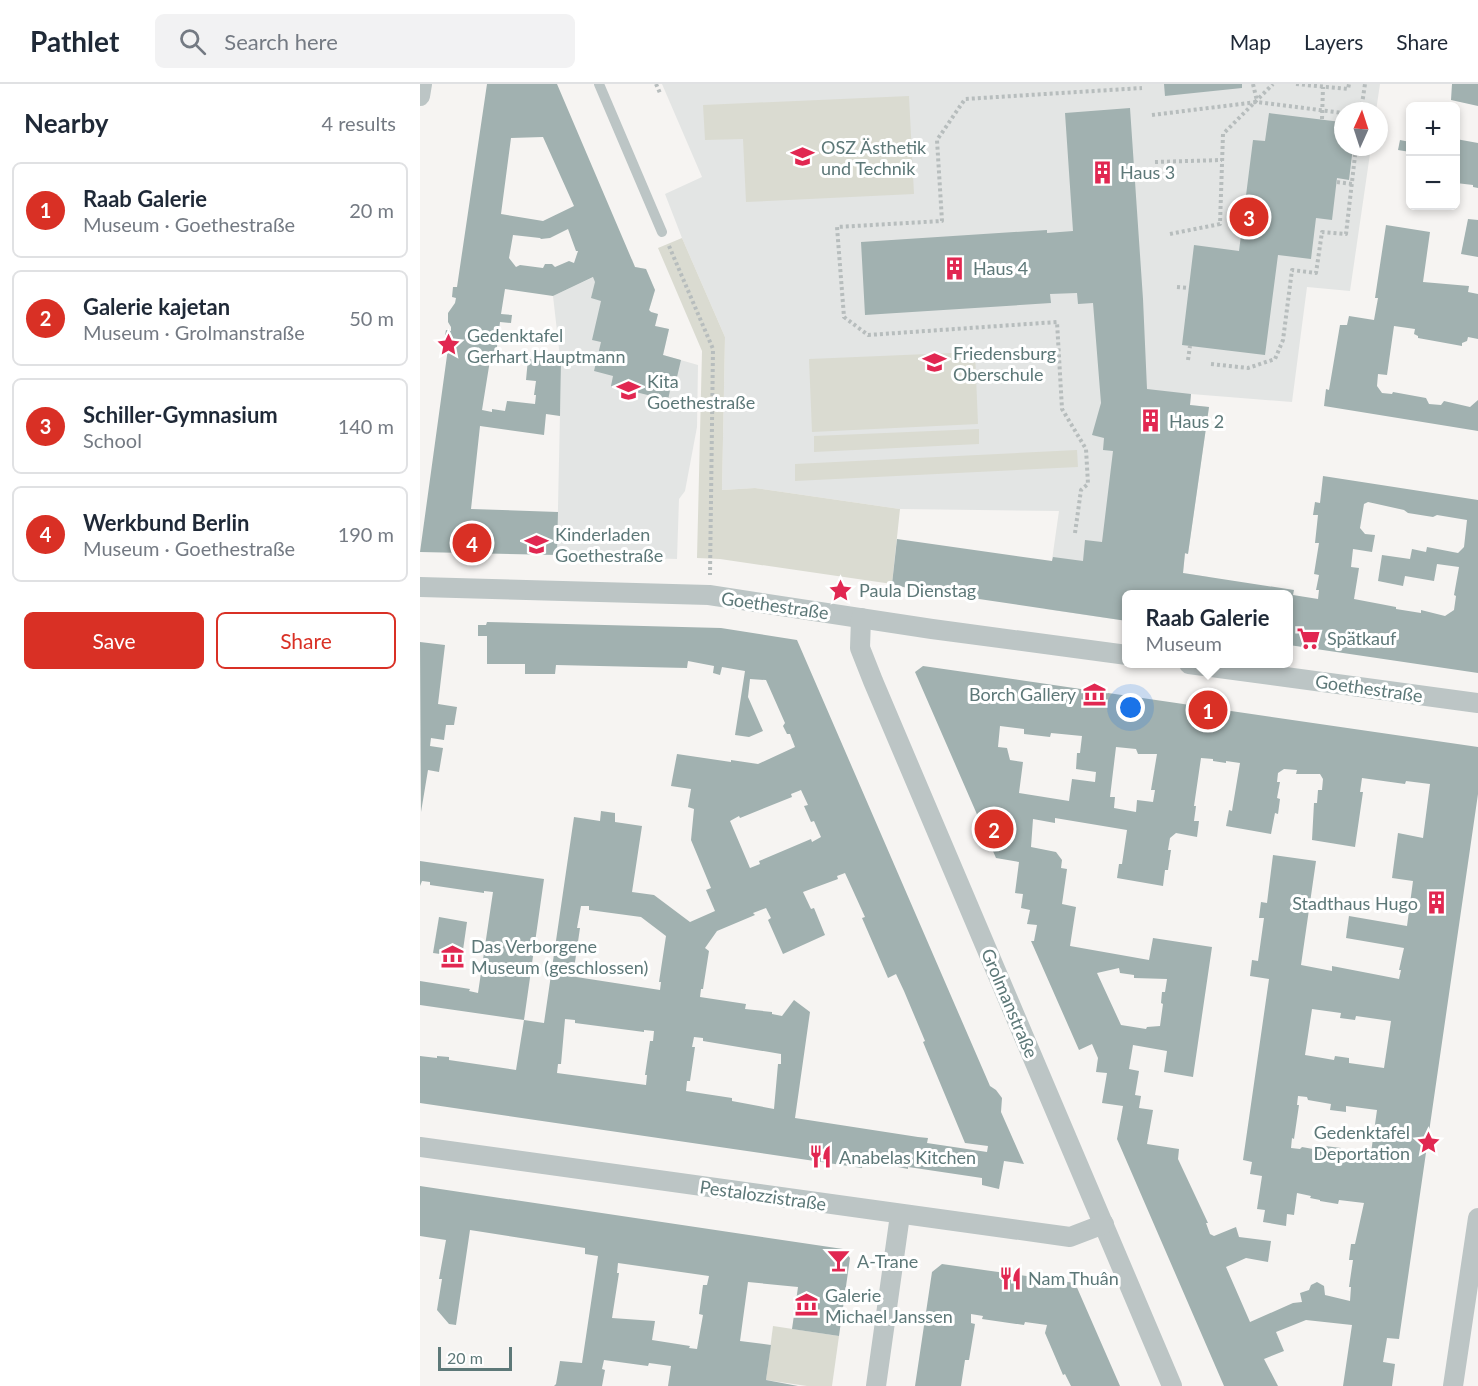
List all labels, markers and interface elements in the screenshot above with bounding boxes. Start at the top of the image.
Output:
search box [155,14,575,68]
text: Pathlet [30,24,119,58]
icon: search [176,25,209,58]
text: Search here [224,28,338,55]
text: Map [1230,29,1271,54]
text: Layers [1304,29,1363,54]
text: Share [1396,29,1448,54]
north arrow [1334,102,1388,156]
map controls [1406,102,1460,210]
button: + [1406,102,1460,156]
text: Nearby [24,107,109,139]
text: 4 results [321,111,396,135]
place label: OSZ Ästhetik und Technik [821,136,927,179]
school or university icon: OSZ Ästhetik und Technik [790,144,816,170]
button: − [1406,156,1460,210]
building icon: Haus 3 [1089,159,1115,185]
place label: Haus 3 [1120,161,1175,183]
text: Raab Galerie [83,185,207,212]
pin: 3 [1230,194,1268,240]
text: 1 [40,198,51,222]
text: 20 m [349,198,394,222]
text: Museum · Goethestraße [83,212,295,236]
building icon: Haus 4 [942,255,968,281]
place label: Haus 4 [973,257,1028,279]
text: Galerie kajetan [83,293,230,320]
text: 2 [40,306,51,330]
text: 50 m [349,306,394,330]
text: Museum · Grolmanstraße [83,320,305,344]
place label: Gedenktafel Gerhart Hauptmann [467,324,625,367]
place icon: Gedenktafel Gerhart Hauptmann [436,332,462,358]
place label: Friedensburg Oberschule [953,342,1056,385]
school or university icon: Friedensburg Oberschule [922,350,948,376]
place label: Kita Goethestraße [647,370,755,413]
school or university icon: Kita Goethestraße [616,378,642,404]
text: Schiller-Gymnasium [83,401,278,428]
building icon: Haus 2 [1138,408,1164,434]
place label: Haus 2 [1169,410,1224,432]
text: 3 [40,414,51,438]
text: 140 m [338,414,394,438]
text: School [83,428,142,452]
text: Werkbund Berlin [83,509,249,536]
pin: 4 [452,520,492,566]
text: 4 [40,522,51,546]
text: 190 m [338,522,394,546]
place label: Kinderladen Goethestraße [555,523,663,566]
school or university icon: Kinderladen Goethestraße [524,531,550,557]
text: Museum · Goethestraße [83,536,295,560]
place icon: Paula Dienstag [828,577,854,603]
place label: Paula Dienstag [859,579,976,601]
street label: Goethestraße [720,587,830,623]
popup [1122,590,1293,668]
text: Raab Galerie [1146,604,1270,631]
button: Save [24,612,204,669]
button: Share [216,612,396,669]
supermarket icon: Spätkauf [1296,625,1322,651]
place label: Spätkauf [1327,627,1397,649]
text: Museum [1146,631,1222,655]
street label: Goethestraße [1314,670,1424,706]
museum icon: Borch Gallery [1081,681,1107,707]
place label: Borch Gallery [969,683,1077,705]
pin: 1 [1188,688,1228,732]
your location [1116,693,1145,722]
pin: 2 [974,806,1014,852]
building icon: Stadthaus Hugo [1423,890,1449,916]
place label: Stadthaus Hugo [1292,892,1418,914]
place label: Das Verborgene Museum (geschlossen) [471,935,648,978]
museum icon: Das Verborgene Museum (geschlossen) [440,943,466,969]
street label: Grolmanstraße [977,945,1043,1061]
place label: Gedenktafel Deportation [1313,1121,1410,1164]
place icon: Gedenktafel Deportation [1415,1129,1441,1155]
restaurant icon: Anabelas Kitchen [808,1144,834,1170]
place label: Anabelas Kitchen [839,1146,976,1168]
street label: Pestalozzistraße [698,1175,828,1215]
bar icon: A-Trane [826,1248,852,1274]
place label: A-Trane [857,1250,918,1272]
restaurant icon: Nam Thuân [997,1265,1023,1291]
place label: Nam Thuân [1028,1267,1119,1289]
place label: Galerie Michael Janssen [825,1284,953,1327]
museum icon: Galerie Michael Janssen [794,1292,820,1318]
scale bar [438,1344,512,1372]
text: 20 m [447,1348,483,1367]

